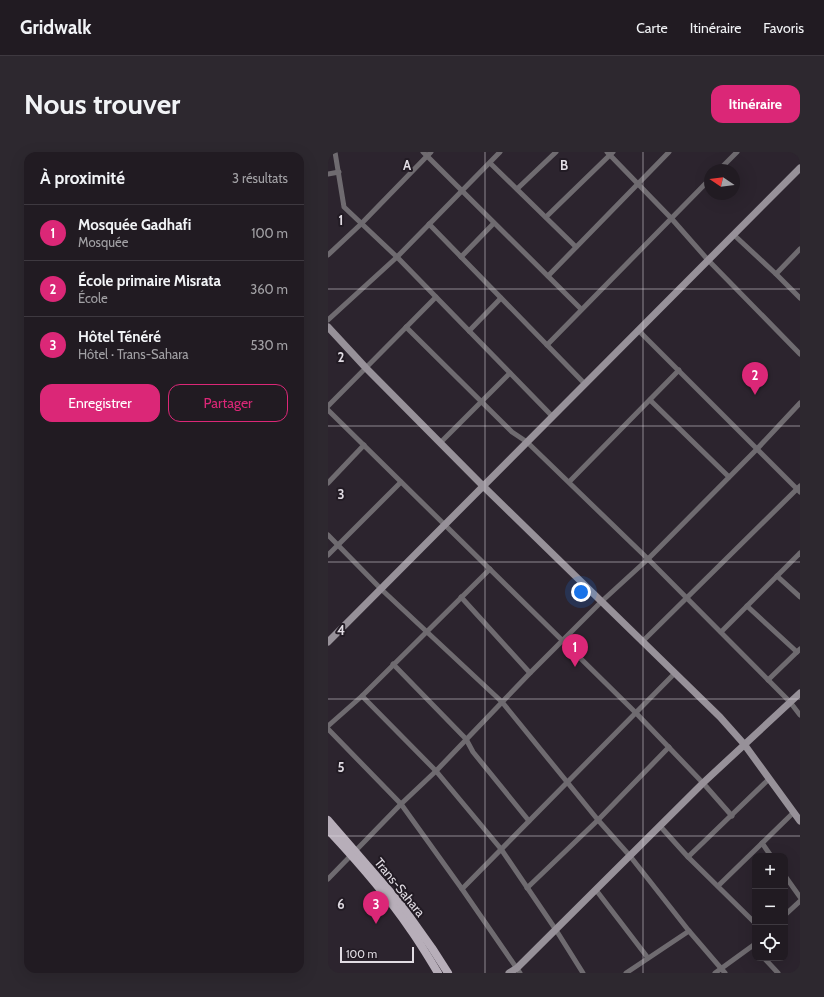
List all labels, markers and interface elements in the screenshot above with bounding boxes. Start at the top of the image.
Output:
text: Gridwalk [20,16,92,39]
text: Carte [636,19,668,37]
text: Itinéraire [690,19,741,37]
text: Favoris [763,19,804,37]
button: Itinéraire [711,85,800,123]
text: Nous trouver [24,87,180,121]
text: A [403,157,412,173]
text: B [560,157,568,173]
north arrow [704,164,740,200]
text: À proximité [40,168,125,188]
text: 3 résultats [232,170,288,186]
text: 1 [339,212,343,228]
text: Mosquée Gadhafi [78,216,191,234]
text: 1 [51,225,55,241]
text: 100 m [251,225,288,241]
text: Mosquée [78,234,128,250]
text: École primaire Misrata [78,272,221,290]
text: 2 [50,281,56,297]
text: 360 m [250,281,288,297]
text: École [78,290,108,306]
text: Hôtel Ténéré [78,328,161,346]
text: 3 [49,337,57,353]
text: 530 m [251,337,288,353]
text: Hôtel · Trans-Sahara [78,346,188,362]
text: 2 [338,349,345,365]
pin: 2 [742,362,768,395]
button: Enregistrer [40,384,160,422]
button: Partager [168,384,288,422]
text: 3 [337,486,345,502]
your location [571,582,591,602]
text: 4 [337,622,345,638]
pin: 1 [562,634,588,667]
text: 5 [338,759,345,775]
map controls [752,853,788,961]
button: + [752,853,788,889]
street label: Trans-Sahara [371,854,429,920]
button: − [752,889,788,925]
pin: 3 [363,891,389,924]
text: 6 [337,896,345,912]
button: locate [752,925,788,961]
scale bar [340,945,414,964]
text: 100 m [346,947,377,961]

